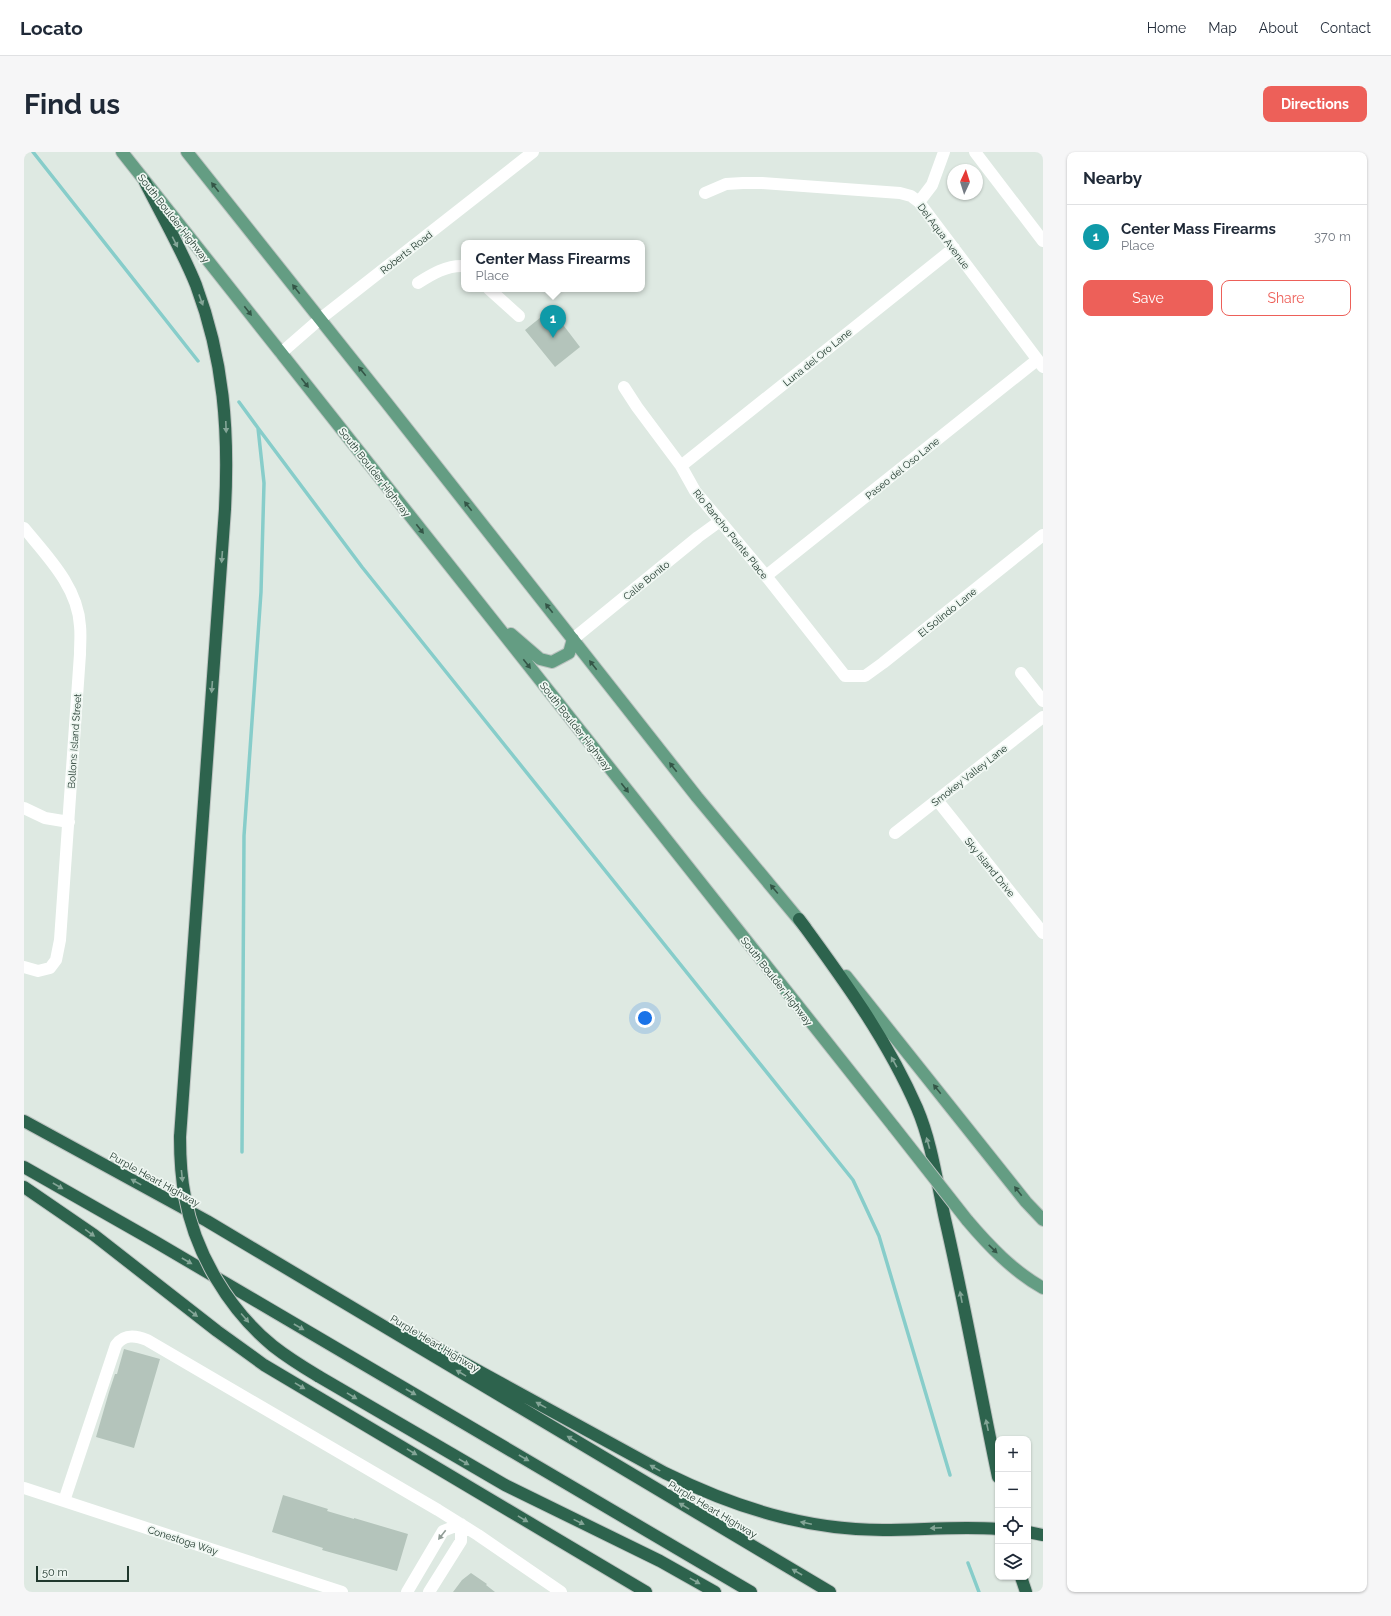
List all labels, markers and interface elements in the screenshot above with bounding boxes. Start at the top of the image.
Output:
text: Locato [20,17,83,39]
text: Home [1147,20,1186,36]
text: Map [1208,20,1237,36]
text: About [1259,20,1298,36]
text: Contact [1320,20,1371,36]
button: Directions [1263,86,1367,122]
text: Find us [24,88,120,121]
north arrow [947,164,983,200]
text: Nearby [1083,168,1142,188]
street label: South Boulder Highway [136,172,212,265]
one-way arrow [211,181,219,192]
street label: Del Aqua Avenue [915,201,972,271]
text: Center Mass Firearms [1121,220,1276,238]
street label: Roberts Road [378,229,434,276]
text: 1 [1093,229,1099,244]
text: 370 m [1314,229,1351,244]
one-way arrow [172,236,178,247]
text: Place [1121,238,1154,253]
popup [461,240,645,292]
text: Center Mass Firearms [476,250,630,268]
text: Place [476,268,509,283]
button: Save [1083,280,1213,316]
button: Share [1221,280,1351,316]
one-way arrow [292,283,300,294]
one-way arrow [198,295,204,307]
pin: 1 [540,305,566,338]
one-way arrow [243,306,252,317]
street label: Luna del Oro Lane [781,326,854,388]
one-way arrow [358,366,366,377]
one-way arrow [301,378,309,389]
one-way arrow [223,421,229,434]
street label: South Boulder Highway [337,426,413,519]
street label: Paseo del Oso Lane [863,435,942,502]
street label: Rio Rancho Pointe Place [691,487,770,581]
one-way arrow [464,501,473,512]
one-way arrow [416,524,425,535]
one-way arrow [218,551,225,563]
street label: Calle Bonito [621,558,672,602]
street label: El Solindo Lane [916,586,979,639]
one-way arrow [544,603,553,614]
one-way arrow [523,659,531,670]
one-way arrow [588,659,597,670]
street label: South Boulder Highway [538,680,614,773]
one-way arrow [208,681,215,693]
street label: Bollons Island Street [66,693,83,789]
street label: Smokey Valley Lane [929,742,1009,808]
one-way arrow [669,761,677,772]
one-way arrow [621,783,629,794]
street label: Sky Island Drive [962,835,1017,899]
one-way arrow [769,884,778,895]
street label: South Boulder Highway [739,935,815,1028]
your location [635,1008,655,1028]
one-way arrow [891,1056,898,1068]
one-way arrow [932,1084,941,1094]
one-way arrow [925,1137,931,1149]
street label: Purple Heart Highway [108,1150,202,1209]
one-way arrow [178,1170,185,1182]
one-way arrow [130,1179,141,1186]
one-way arrow [52,1183,64,1190]
one-way arrow [1013,1185,1022,1196]
one-way arrow [85,1229,96,1237]
one-way arrow [988,1244,998,1254]
one-way arrow [181,1257,193,1264]
one-way arrow [958,1291,964,1303]
one-way arrow [187,1309,198,1317]
one-way arrow [240,1313,249,1323]
street label: Purple Heart Highway [389,1313,481,1374]
one-way arrow [293,1323,305,1330]
one-way arrow [455,1369,467,1376]
one-way arrow [295,1382,305,1390]
one-way arrow [405,1389,417,1396]
one-way arrow [347,1392,357,1400]
one-way arrow [536,1402,547,1409]
one-way arrow [984,1419,990,1431]
one-way arrow [566,1436,578,1443]
map controls [995,1436,1031,1580]
button: + [995,1436,1031,1472]
one-way arrow [406,1449,418,1456]
one-way arrow [518,1455,529,1462]
one-way arrow [458,1458,470,1465]
one-way arrow [649,1464,661,1471]
button: − [995,1472,1031,1508]
street label: Purple Heart Highway [667,1479,759,1540]
one-way arrow [678,1502,690,1509]
button: locate [995,1508,1031,1544]
one-way arrow [517,1515,529,1522]
one-way arrow [573,1519,585,1525]
one-way arrow [800,1519,812,1525]
street label: Conestoga Way [146,1524,220,1557]
one-way arrow [930,1525,942,1532]
one-way arrow [437,1530,446,1540]
button: layers [995,1544,1031,1580]
scale bar [36,1564,129,1583]
text: 50 m [42,1566,68,1579]
one-way arrow [791,1569,803,1576]
one-way arrow [689,1577,701,1584]

